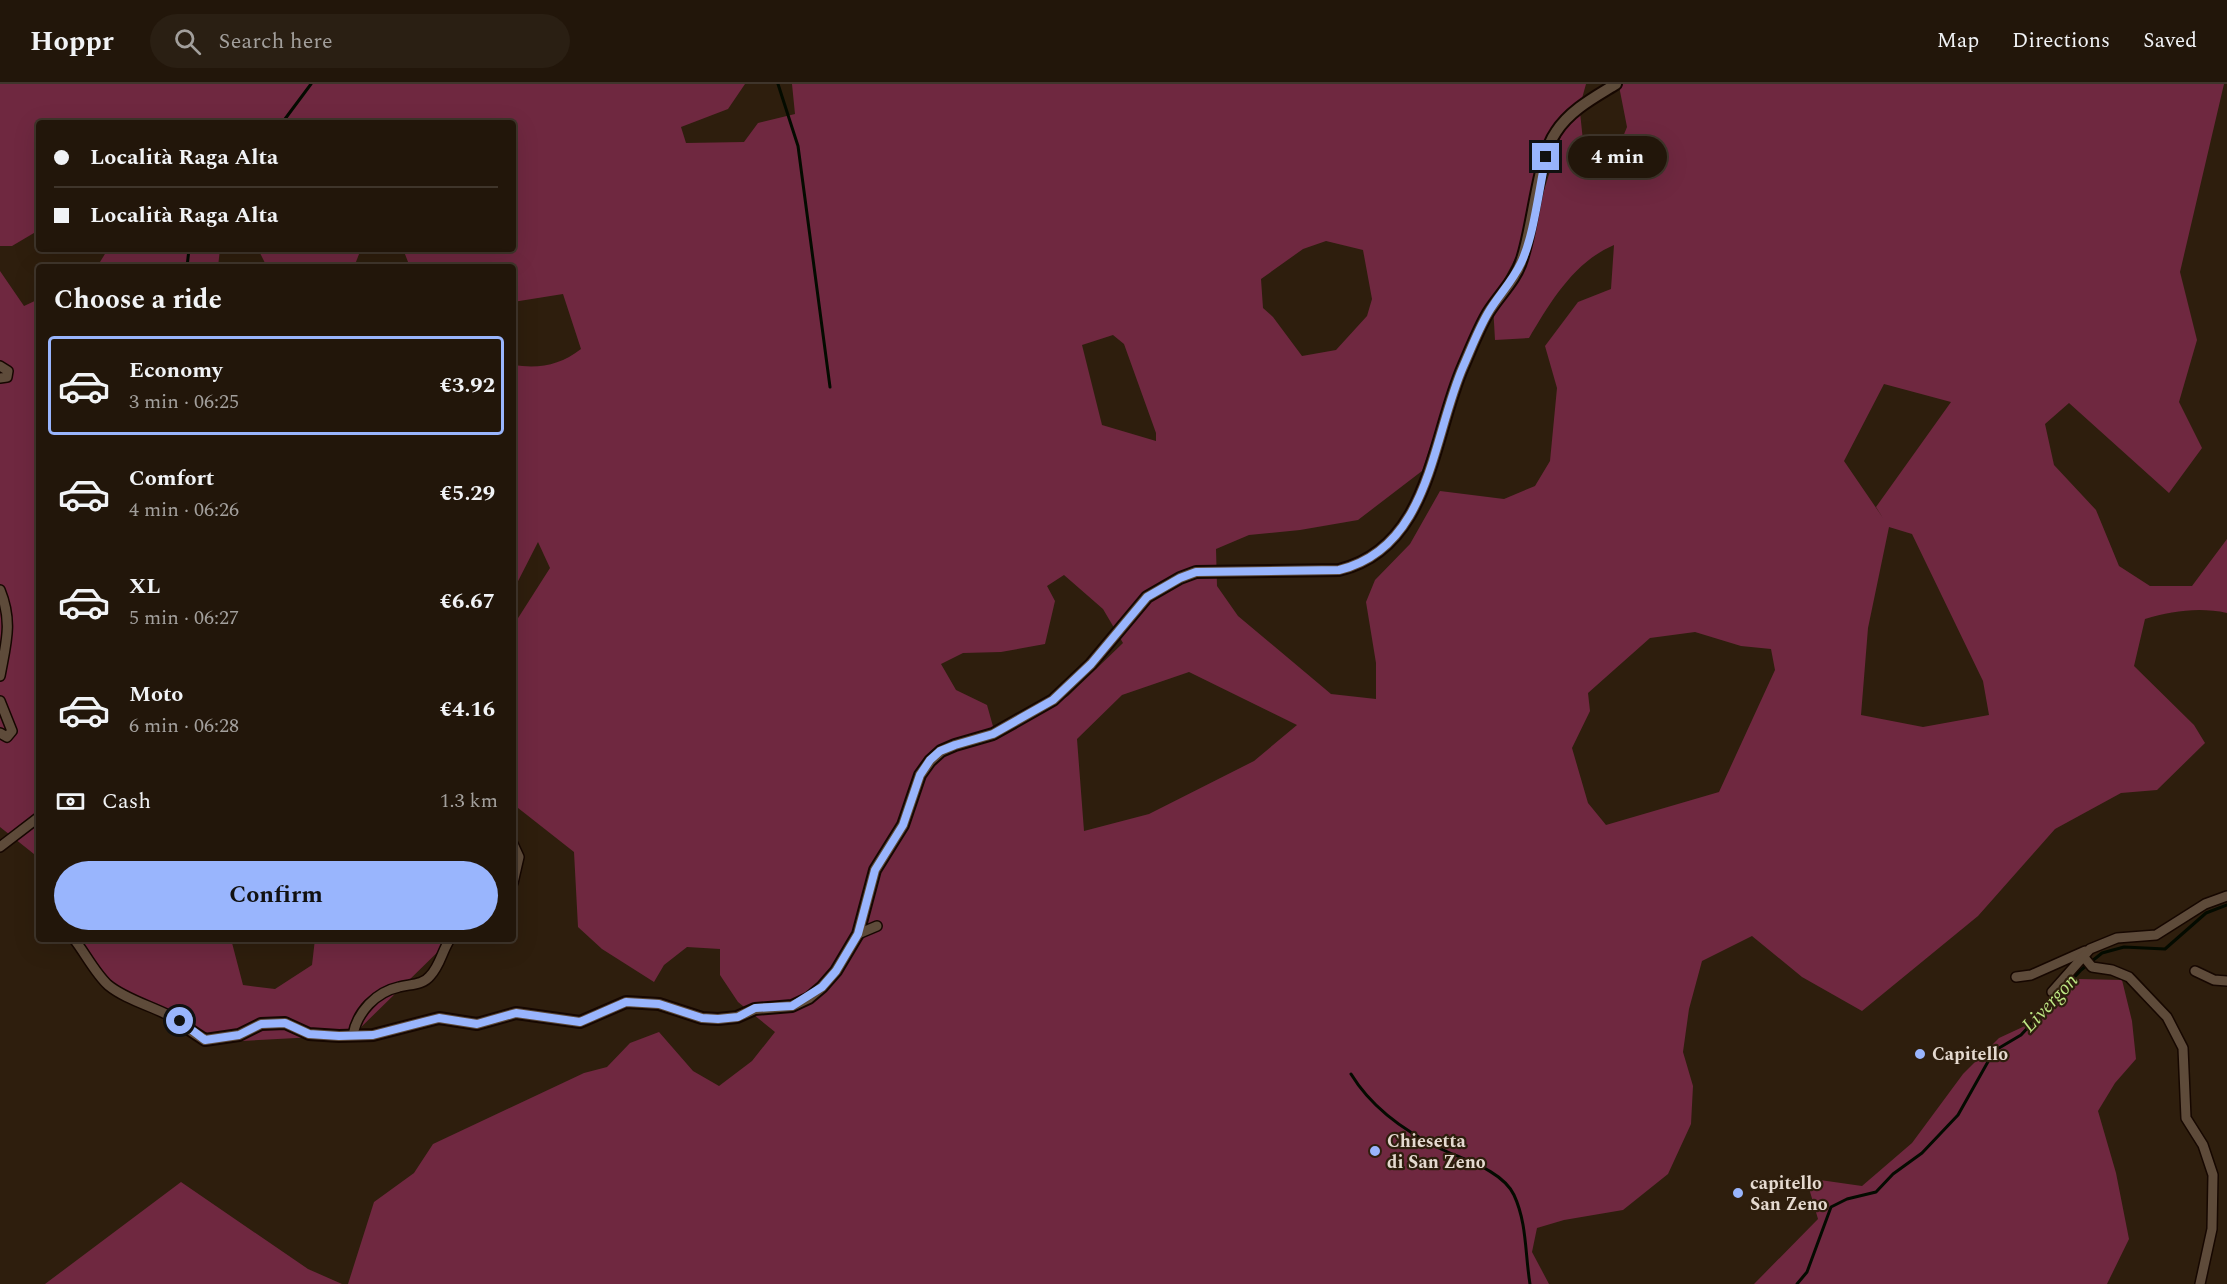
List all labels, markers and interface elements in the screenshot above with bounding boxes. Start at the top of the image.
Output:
search box [150,14,570,68]
text: Hoppr [30,20,114,63]
icon: search [171,25,204,58]
text: Search here [219,25,333,58]
text: Map [1937,25,1979,57]
text: Directions [2012,25,2110,57]
text: Saved [2143,25,2197,57]
callout: 4 min [1567,136,1666,178]
text: Località Raga Alta [90,141,278,174]
text: 4 min [1591,142,1644,172]
route end [1532,143,1559,170]
text: Località Raga Alta [90,199,278,232]
text: Choose a ride [54,279,222,321]
text: Economy [129,354,222,387]
icon: car [57,359,111,413]
text: €3.92 [440,369,495,402]
text: 3 min · 06:25 [129,387,239,417]
text: Comfort [129,462,214,495]
icon: car [57,467,111,521]
text: €5.29 [440,477,495,510]
text: 4 min · 06:26 [129,495,239,525]
text: XL [129,570,160,603]
icon: car [57,575,111,629]
text: €6.67 [440,585,495,618]
text: 5 min · 06:27 [129,603,239,633]
text: Moto [129,678,183,711]
icon: car [57,683,111,737]
text: €4.16 [440,693,495,726]
text: 6 min · 06:28 [129,711,239,741]
icon: cash [54,785,87,818]
text: Cash [102,785,151,818]
text: 1.3 km [440,786,498,816]
button: Confirm [54,861,498,930]
water label: Livergon [2015,966,2086,1039]
route start [166,1007,193,1034]
place label: Capitello [1932,1041,2008,1068]
marker: Capitello [1913,1047,1927,1061]
place label: Chiesetta di San Zeno [1387,1128,1486,1176]
marker: Chiesetta di San Zeno [1368,1144,1382,1158]
place label: capitello San Zeno [1750,1170,1828,1218]
marker: capitello San Zeno [1731,1186,1745,1200]

